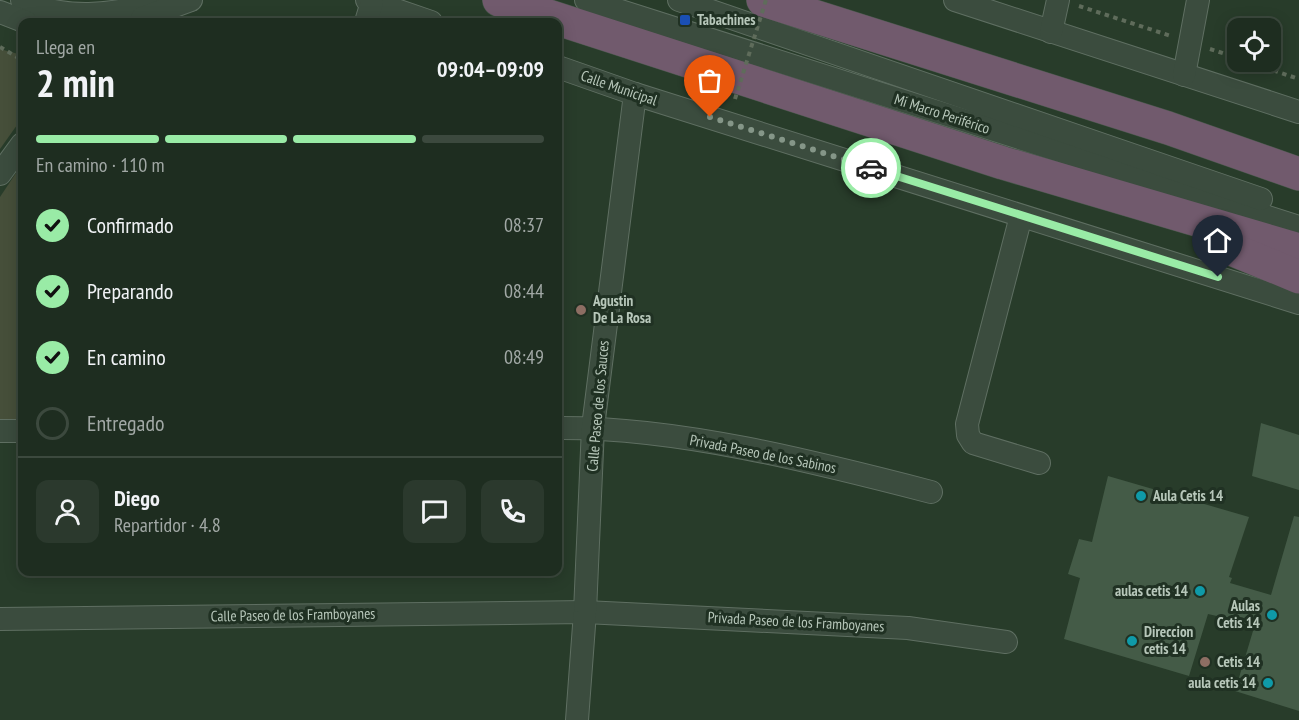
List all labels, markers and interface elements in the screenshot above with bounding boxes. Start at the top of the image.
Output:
place label: Tabachines [697,10,756,29]
marker: Tabachines [678,13,692,27]
map controls [1227,18,1281,72]
button: locate [1227,18,1281,72]
text: Llega en [36,34,95,60]
text: 09:04–09:09 [437,55,544,83]
pin [684,55,735,117]
text: 2 min [36,57,115,108]
icon: bag [693,64,726,97]
street label: Calle Municipal [578,66,660,110]
street label: Mi Macro Periférico [892,89,992,138]
courier [841,138,901,198]
text: En camino · 110 m [36,152,165,178]
icon: car [855,152,888,185]
icon: check [36,209,69,242]
text: Confirmado [87,211,173,239]
text: 08:37 [504,212,544,238]
pin [1192,215,1243,277]
icon: home [1201,224,1234,257]
icon: check [36,275,69,308]
text: Preparando [87,277,173,305]
text: 08:44 [504,278,544,304]
place label: Agustin De La Rosa [592,291,651,327]
marker: Agustin De La Rosa [574,303,588,317]
street label: Calle Paseo de los Sauces [582,340,613,472]
icon: check [36,341,69,374]
text: En camino [87,343,166,371]
text: 08:49 [504,344,544,370]
text: Entregado [87,409,164,437]
street label: Privada Paseo de los Sabinos [688,430,838,477]
button: person [36,480,99,543]
button: chat [403,480,466,543]
button: phone [481,480,544,543]
text: Diego [114,484,160,512]
place label: Aula Cetis 14 [1152,486,1223,505]
marker: Aula Cetis 14 [1134,489,1148,503]
text: Repartidor · 4.8 [114,512,221,538]
place label: aulas cetis 14 [1115,581,1188,600]
marker: aulas cetis 14 [1193,584,1207,598]
place label: Aulas Cetis 14 [1217,596,1260,632]
street label: Calle Paseo de los Framboyanes [210,604,375,625]
street label: Privada Paseo de los Framboyanes [707,607,885,636]
marker: Aulas Cetis 14 [1265,608,1279,622]
place label: Direccion cetis 14 [1144,622,1194,658]
marker: Direccion cetis 14 [1125,634,1139,648]
place label: Cetis 14 [1217,652,1260,671]
marker: Cetis 14 [1198,655,1212,669]
place label: aula cetis 14 [1188,673,1256,692]
marker: aula cetis 14 [1261,676,1275,690]

